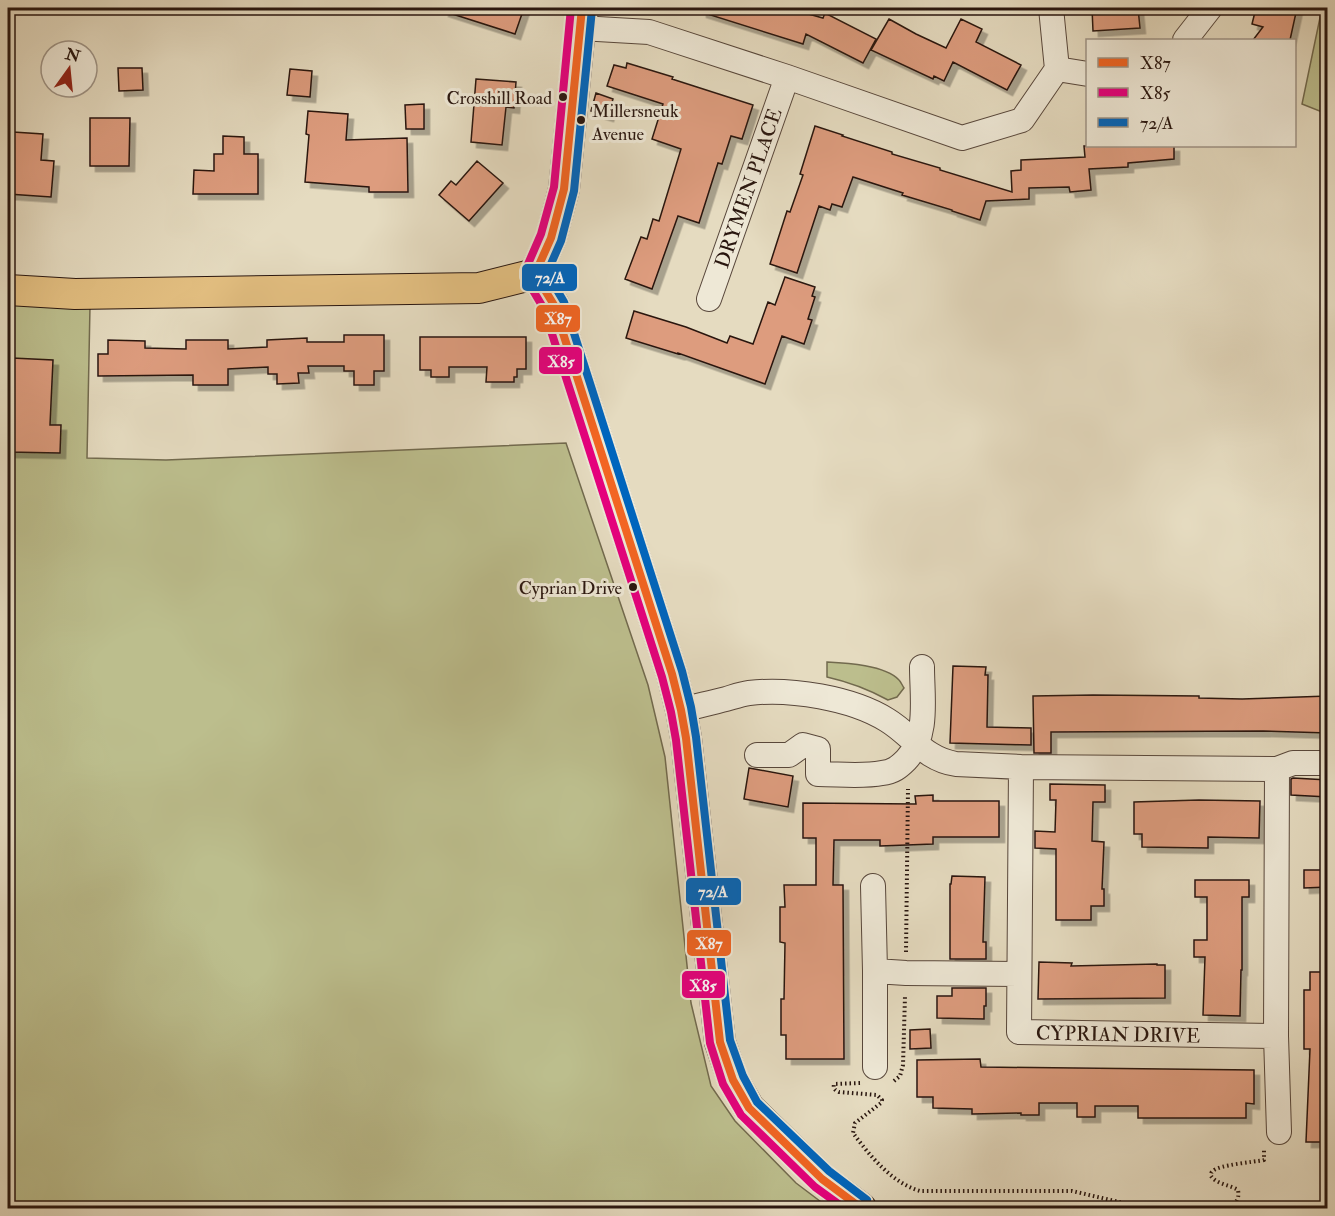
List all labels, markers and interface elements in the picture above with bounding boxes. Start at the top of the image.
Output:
north arrow [39,39,99,99]
legend [1086,39,1296,147]
text: N [62,44,83,67]
text: X87 [1140,52,1171,75]
text: X85 [1140,82,1170,105]
place label: Crosshill Road [447,87,552,110]
marker: Crosshill Road [557,91,569,103]
place label: Millersneuk Avenue [591,100,679,146]
street label: DRYMEN PLACE [709,105,788,271]
text: 72/A [1140,112,1174,135]
marker: Millersneuk Avenue [575,114,587,126]
line badge: 72/A [521,263,578,292]
text: 72/A [535,268,566,288]
line badge: X87 [535,304,581,333]
text: X87 [544,309,572,329]
line badge: X85 [538,346,583,375]
text: X85 [548,352,575,372]
place label: Cyprian Drive [519,577,622,600]
marker: Cyprian Drive [627,581,639,593]
line badge: 72/A [685,877,742,906]
text: 72/A [698,882,729,902]
line badge: X87 [686,929,732,957]
text: X87 [695,934,723,954]
line badge: X85 [681,970,726,999]
text: X85 [690,976,717,996]
street label: CYPRIAN DRIVE [1036,1021,1200,1048]

